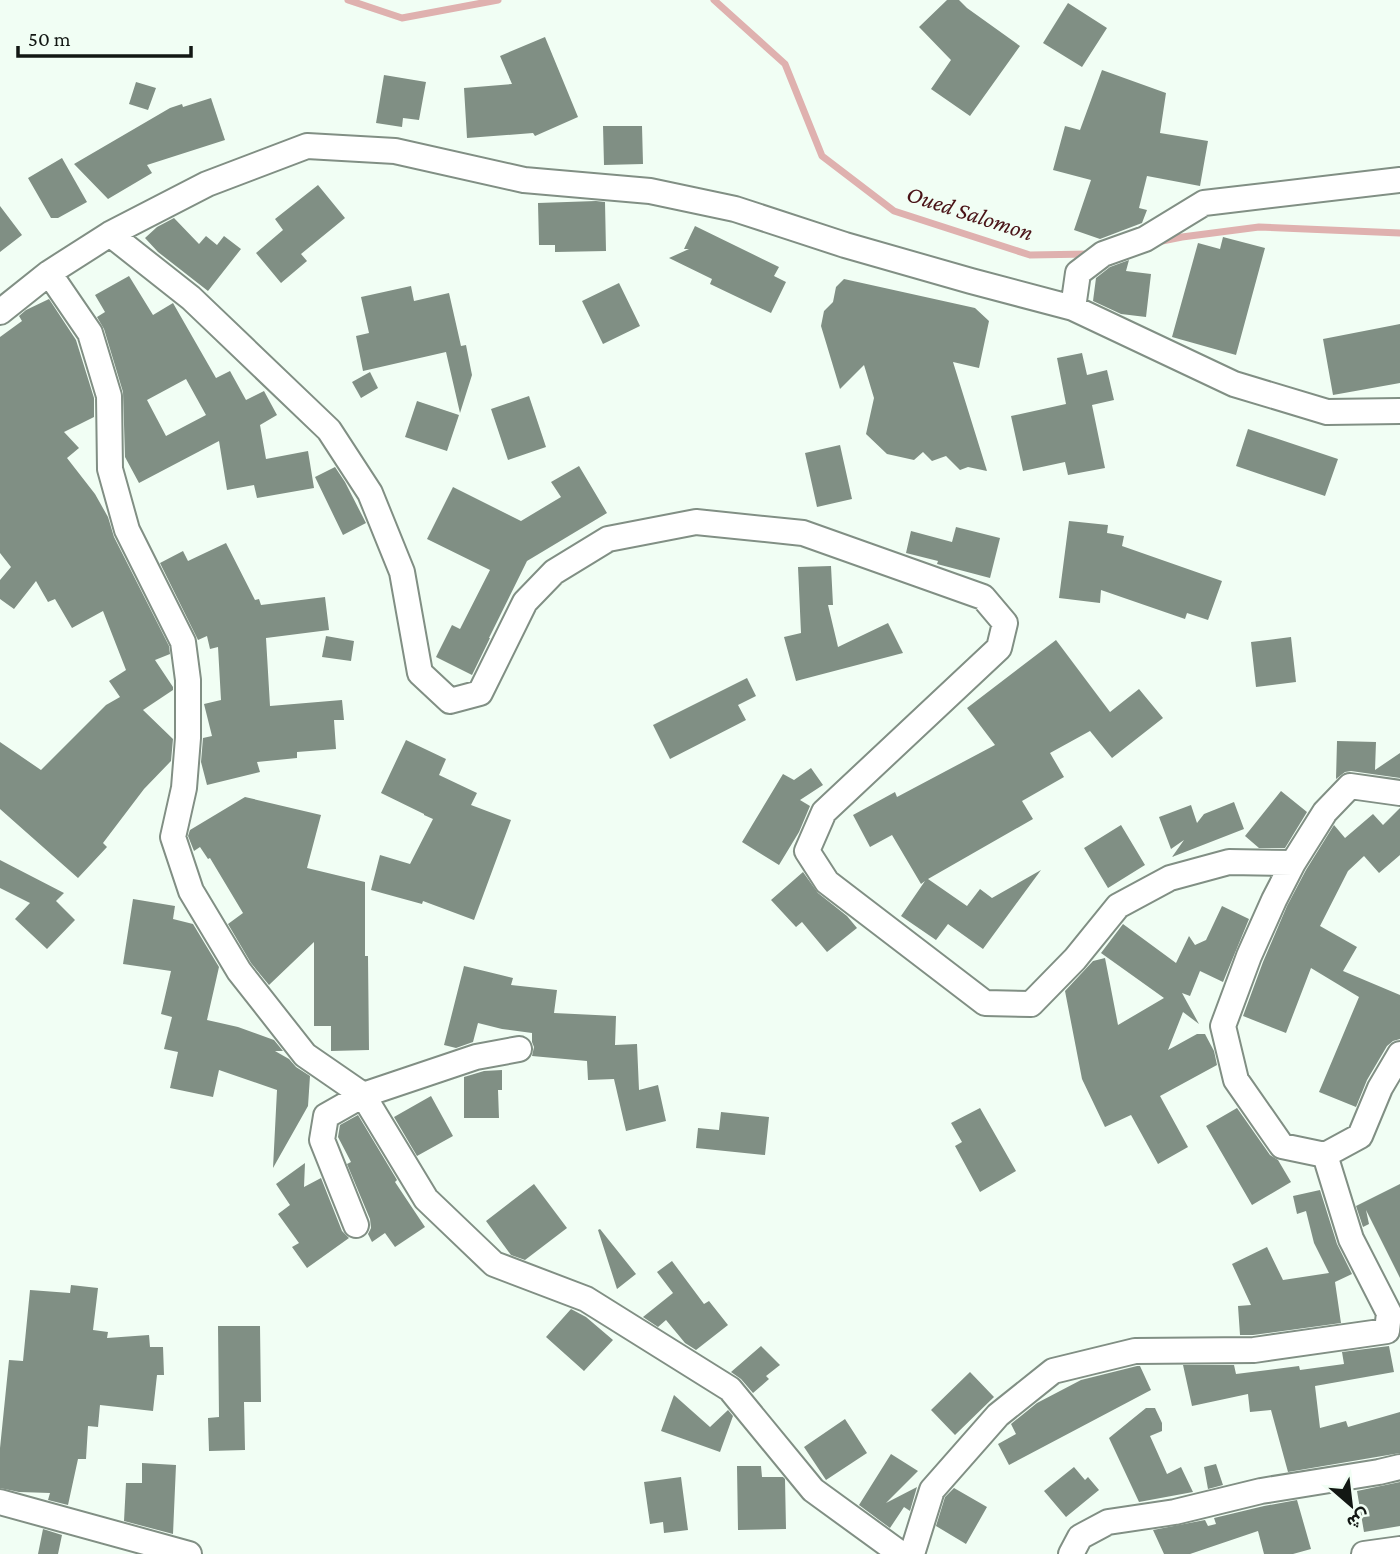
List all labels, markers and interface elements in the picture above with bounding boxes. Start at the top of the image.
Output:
scale bar [18,14,191,58]
text: 50 m [28,27,71,51]
water label: Oued Salomon [903,179,1037,246]
north arrow [1316,1470,1386,1540]
text: ش [1343,1504,1374,1534]

